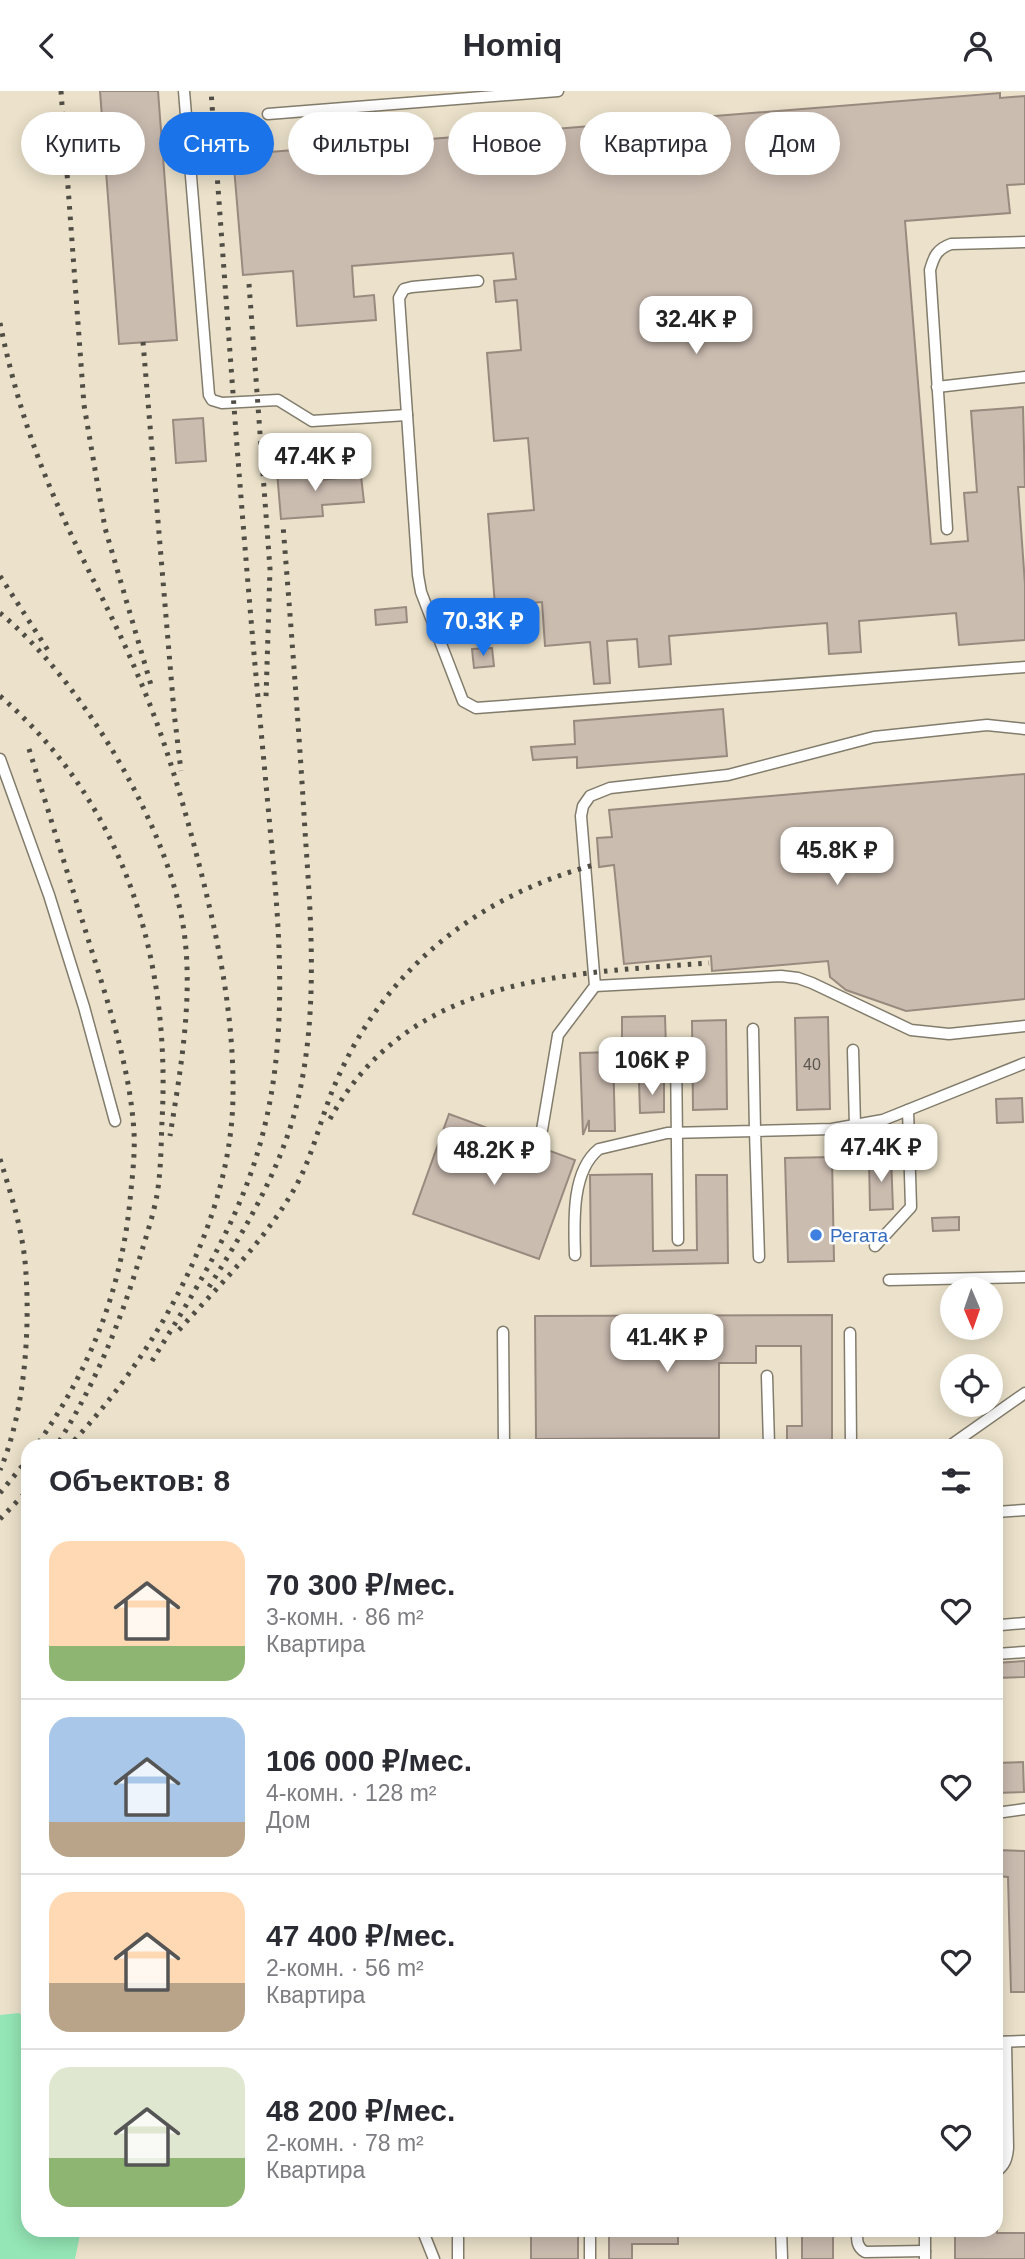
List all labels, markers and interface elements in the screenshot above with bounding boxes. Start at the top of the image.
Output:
icon: back [28,27,66,65]
text: Homiq [463,27,562,63]
icon: person [959,27,997,65]
chip: Купить [21,112,145,175]
chip: Снять [159,112,274,175]
chip: Фильтры [288,112,434,175]
chip: Новое [448,112,566,175]
chip: Квартира [580,112,731,175]
chip: Дом [745,112,840,175]
pin: 32.4K ₽ [631,296,761,356]
text: 32.4K ₽ [655,306,737,332]
pin: 47.4K ₽ [250,433,380,493]
text: 47.4K ₽ [274,443,356,469]
pin: 70.3K ₽ [418,599,548,658]
text: 70.3K ₽ [442,608,524,634]
pin: 45.8K ₽ [772,827,902,887]
text: 45.8K ₽ [796,837,878,863]
pin: 106K ₽ [595,1037,709,1097]
text: 106K ₽ [615,1047,689,1073]
house number: 40 [803,1056,821,1073]
pin: 47.4K ₽ [816,1125,946,1184]
pin: 48.2K ₽ [429,1127,559,1187]
text: 47.4K ₽ [840,1134,922,1160]
text: 48.2K ₽ [453,1137,535,1163]
place label: Регата [830,1225,889,1246]
marker: Регата [808,1227,824,1243]
north arrow [940,1277,1003,1341]
map controls [940,1277,1003,1417]
pin: 41.4K ₽ [602,1315,732,1374]
text: 41.4K ₽ [626,1324,708,1350]
button: locate [940,1354,1003,1417]
icon: filters [937,1462,975,1500]
text: Объектов: 8 [49,1464,230,1497]
text: 70 300 ₽/мес. [266,1568,455,1601]
icon: home [105,1569,189,1653]
icon: heart [937,1592,975,1630]
text: 3-комн. · 86 m² [266,1604,424,1630]
text: Квартира [266,1631,365,1657]
text: 106 000 ₽/мес. [266,1744,472,1777]
icon: home [105,1745,189,1829]
icon: heart [937,1768,975,1806]
text: 4-комн. · 128 m² [266,1780,437,1806]
text: Дом [266,1807,310,1833]
text: 47 400 ₽/мес. [266,1919,455,1952]
icon: home [105,1920,189,2004]
icon: heart [937,1943,975,1981]
text: 2-комн. · 56 m² [266,1955,424,1981]
text: Квартира [266,1982,365,2008]
text: 48 200 ₽/мес. [266,2094,455,2127]
icon: home [105,2095,189,2179]
icon: heart [937,2118,975,2156]
text: 2-комн. · 78 m² [266,2130,424,2156]
text: Квартира [266,2157,365,2183]

